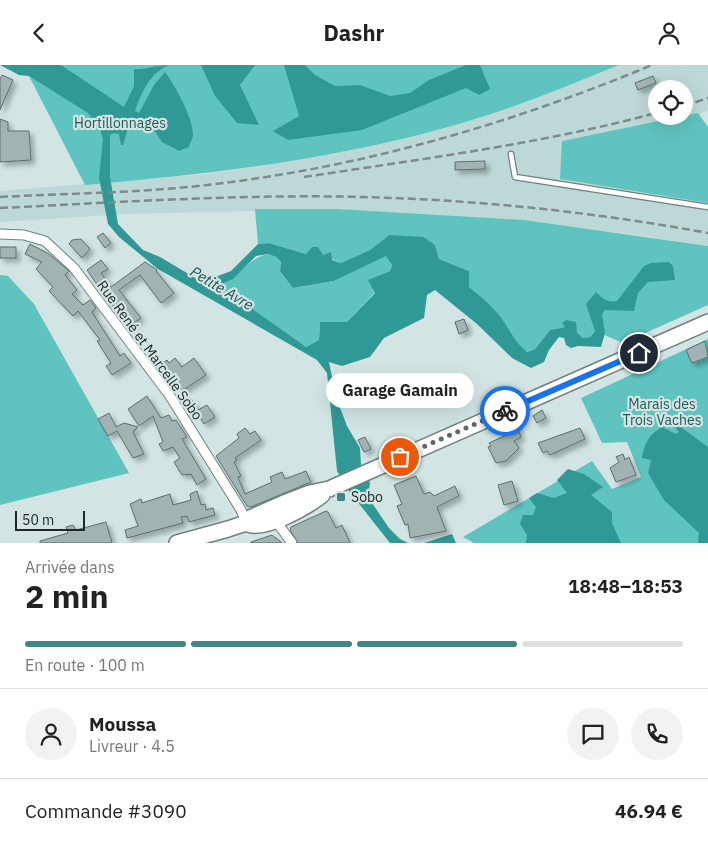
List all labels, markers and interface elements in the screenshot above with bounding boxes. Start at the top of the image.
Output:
text: Dashr [324,18,384,47]
icon: back [25,19,53,47]
icon: person [655,19,683,47]
map controls [648,80,693,125]
button: locate [648,80,693,125]
park label: Hortillonnages [74,114,166,132]
water label: Petite Avre [187,262,257,314]
street label: Rue René et Marcelle Sobo [93,277,207,423]
pin [618,332,660,374]
icon: home [625,339,653,367]
callout: Garage Gamain [326,372,474,407]
text: Garage Gamain [342,380,458,400]
courier [480,386,530,436]
park label: Marais des Trois Vaches [623,395,702,429]
icon: bike [491,397,519,425]
pin [379,436,421,478]
icon: bag [386,443,414,471]
place label: Sobo [351,488,383,506]
marker: Sobo [335,491,347,503]
scale bar [15,508,85,531]
text: 50 m [22,511,54,529]
text: Arrivée dans [25,557,115,577]
text: 18:48–18:53 [568,574,683,598]
text: 2 min [25,575,109,617]
text: En route · 100 m [25,655,145,675]
button: person [25,708,77,760]
button: chat [567,708,619,760]
button: phone [631,708,683,760]
text: Moussa [89,712,156,736]
text: Livreur · 4.5 [89,736,175,756]
text: Commande #3090 [25,799,187,823]
text: 46.94 € [615,799,683,823]

